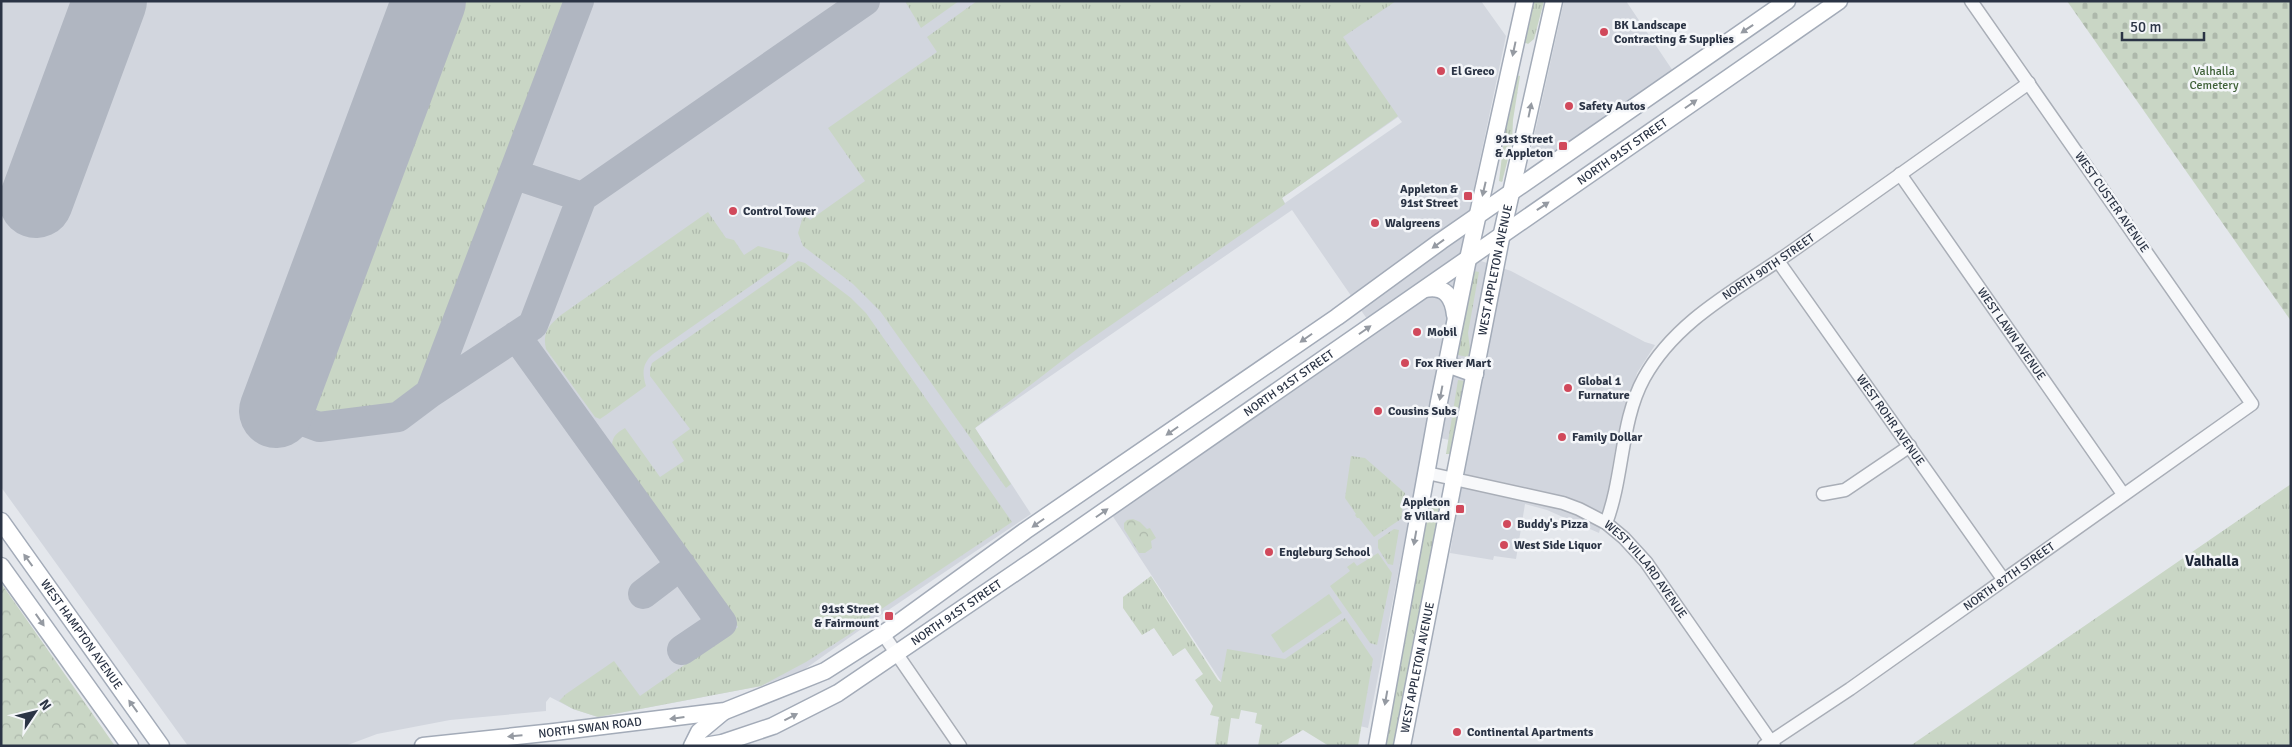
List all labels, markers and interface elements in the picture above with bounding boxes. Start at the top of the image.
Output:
scale bar [2122,10,2204,42]
place label: BK Landscape Contracting & Supplies [1614,18,1735,47]
text: 50 m [2130,18,2161,36]
one-way arrow [1740,24,1754,33]
marker: BK Landscape Contracting & Supplies [1598,26,1610,38]
one-way arrow [1510,41,1518,57]
place label: El Greco [1451,64,1495,79]
park label: Valhalla Cemetery [2189,64,2239,93]
marker: El Greco [1435,65,1447,77]
place label: Safety Autos [1579,99,1646,114]
one-way arrow [1684,99,1698,109]
marker: Safety Autos [1563,100,1575,112]
one-way arrow [1526,102,1534,117]
street label: NORTH 91ST STREET [1574,115,1671,188]
place label: 91st Street & Appleton [1495,132,1554,161]
marker: 91st Street & Appleton [1557,140,1569,152]
street label: WEST CUSTER AVENUE [2071,149,2152,256]
one-way arrow [1480,181,1488,196]
place label: Appleton & 91st Street [1400,182,1459,211]
marker: Appleton & 91st Street [1462,190,1474,202]
one-way arrow [1536,201,1549,211]
street label: WEST APPLETON AVENUE [1475,203,1516,337]
place label: Control Tower [743,204,816,219]
marker: Control Tower [727,205,739,217]
place label: Walgreens [1385,216,1441,231]
marker: Walgreens [1369,217,1381,229]
street label: NORTH 90TH STREET [1719,230,1818,304]
one-way arrow [1431,239,1445,249]
street label: WEST LAWN AVENUE [1974,285,2049,384]
one-way arrow [1358,325,1372,335]
place label: Mobil [1427,325,1457,340]
marker: Mobil [1411,326,1423,338]
one-way arrow [1299,333,1313,343]
street label: NORTH 91ST STREET [1241,347,1337,420]
place label: Fox River Mart [1415,356,1492,371]
marker: Fox River Mart [1399,357,1411,369]
street label: WEST ROHR AVENUE [1853,372,1928,469]
place label: Global 1 Furnature [1578,374,1630,403]
marker: Global 1 Furnature [1562,382,1574,394]
one-way arrow [1437,385,1445,401]
place label: Cousins Subs [1388,404,1457,419]
marker: Cousins Subs [1372,405,1384,417]
one-way arrow [1165,426,1179,435]
place label: Family Dollar [1572,430,1642,445]
marker: Family Dollar [1556,431,1568,443]
place label: Appleton & Villard [1403,495,1451,524]
marker: Appleton & Villard [1454,503,1466,515]
one-way arrow [1095,508,1109,518]
place label: Buddy's Pizza [1517,517,1588,532]
street label: WEST VILLARD AVENUE [1601,517,1690,622]
one-way arrow [1031,518,1045,528]
marker: Buddy's Pizza [1501,518,1513,530]
one-way arrow [1411,531,1419,546]
place label: West Side Liquor [1514,538,1602,553]
marker: West Side Liquor [1498,539,1510,551]
street label: NORTH 87TH STREET [1961,539,2058,614]
place label: Engleburg School [1279,545,1371,560]
marker: Engleburg School [1263,546,1275,558]
district label: Valhalla [2185,552,2239,570]
one-way arrow [24,553,34,566]
street label: WEST HAMPTON AVENUE [37,577,126,693]
street label: NORTH 91ST STREET [908,577,1005,649]
street label: WEST APPLETON AVENUE [1398,600,1438,735]
place label: 91st Street & Fairmount [814,602,880,631]
marker: 91st Street & Fairmount [883,610,895,622]
one-way arrow [35,613,45,626]
north arrow [10,687,60,737]
one-way arrow [1381,691,1389,707]
text: N [35,696,55,714]
one-way arrow [128,699,138,713]
one-way arrow [784,713,798,721]
street label: NORTH SWAN ROAD [538,714,643,742]
one-way arrow [668,714,684,722]
place label: Continental Apartments [1467,725,1594,740]
marker: Continental Apartments [1451,726,1463,738]
one-way arrow [507,732,523,740]

